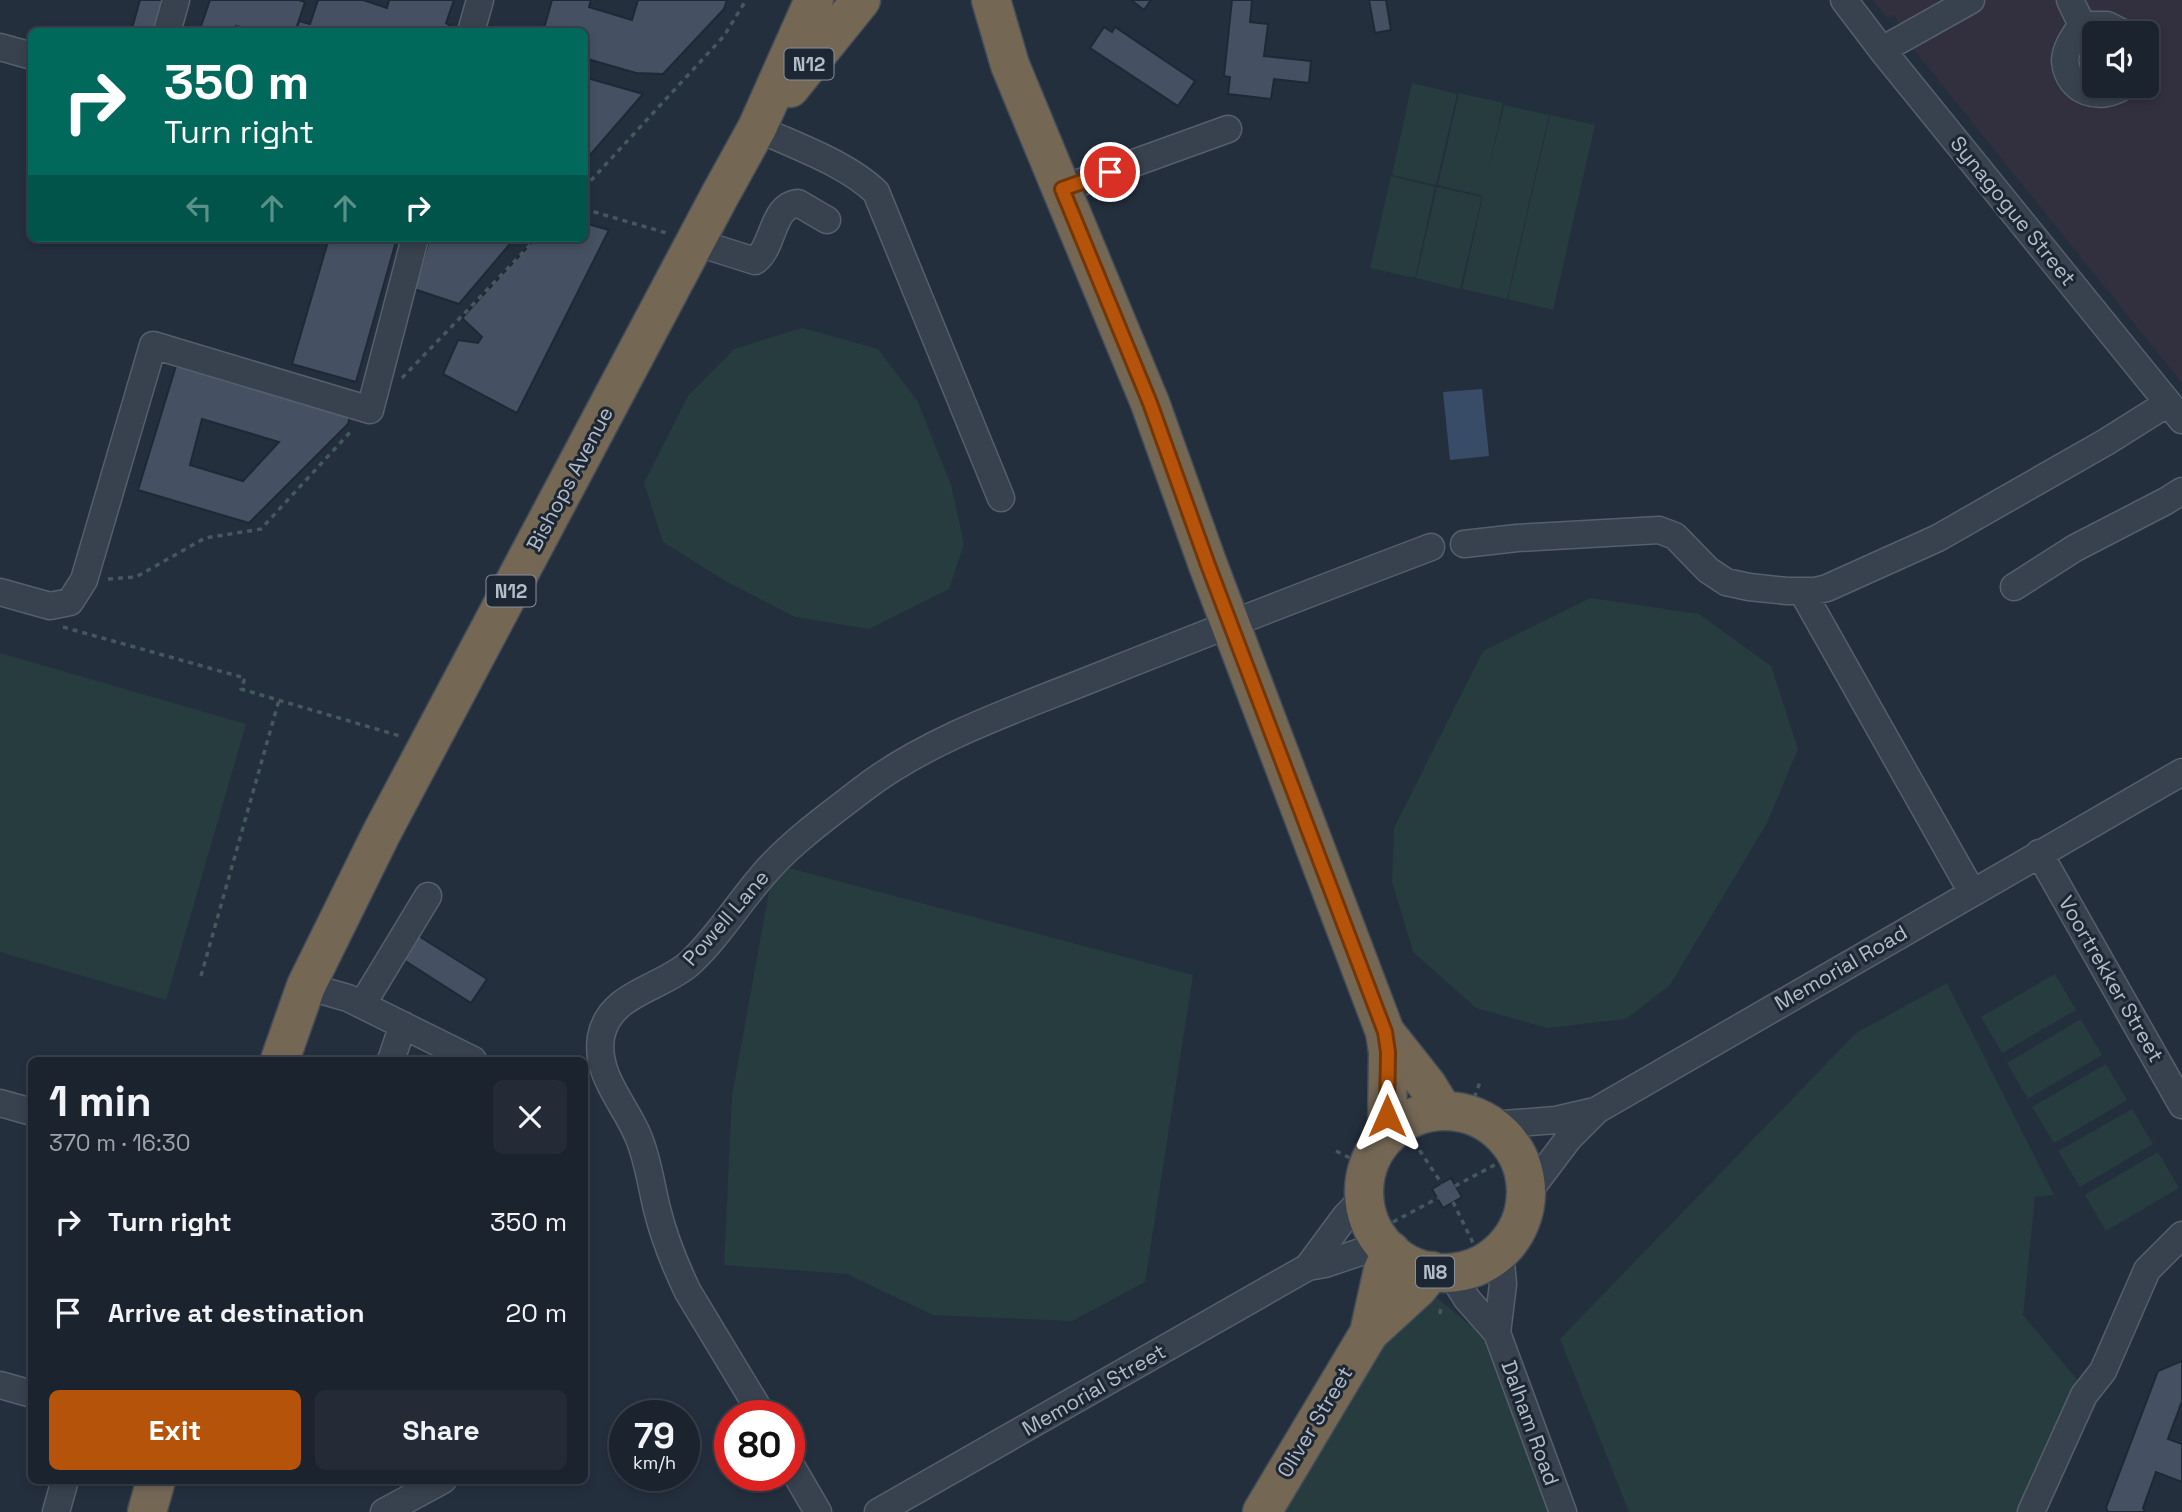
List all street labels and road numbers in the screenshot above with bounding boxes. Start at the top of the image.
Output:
road number: N12 [784,48,834,80]
street label: Synagogue Street [1945,130,2082,291]
street label: Bishops Avenue [520,402,619,556]
road number: N12 [486,576,536,606]
street label: Powell Lane [677,864,775,971]
street label: Voortrekker Street [2053,891,2170,1067]
street label: Memorial Road [1770,919,1912,1016]
road number: N8 [1416,1256,1454,1288]
street label: Memorial Street [1017,1338,1170,1442]
street label: Dalham Road [1495,1357,1566,1489]
street label: Oliver Street [1271,1361,1358,1482]

